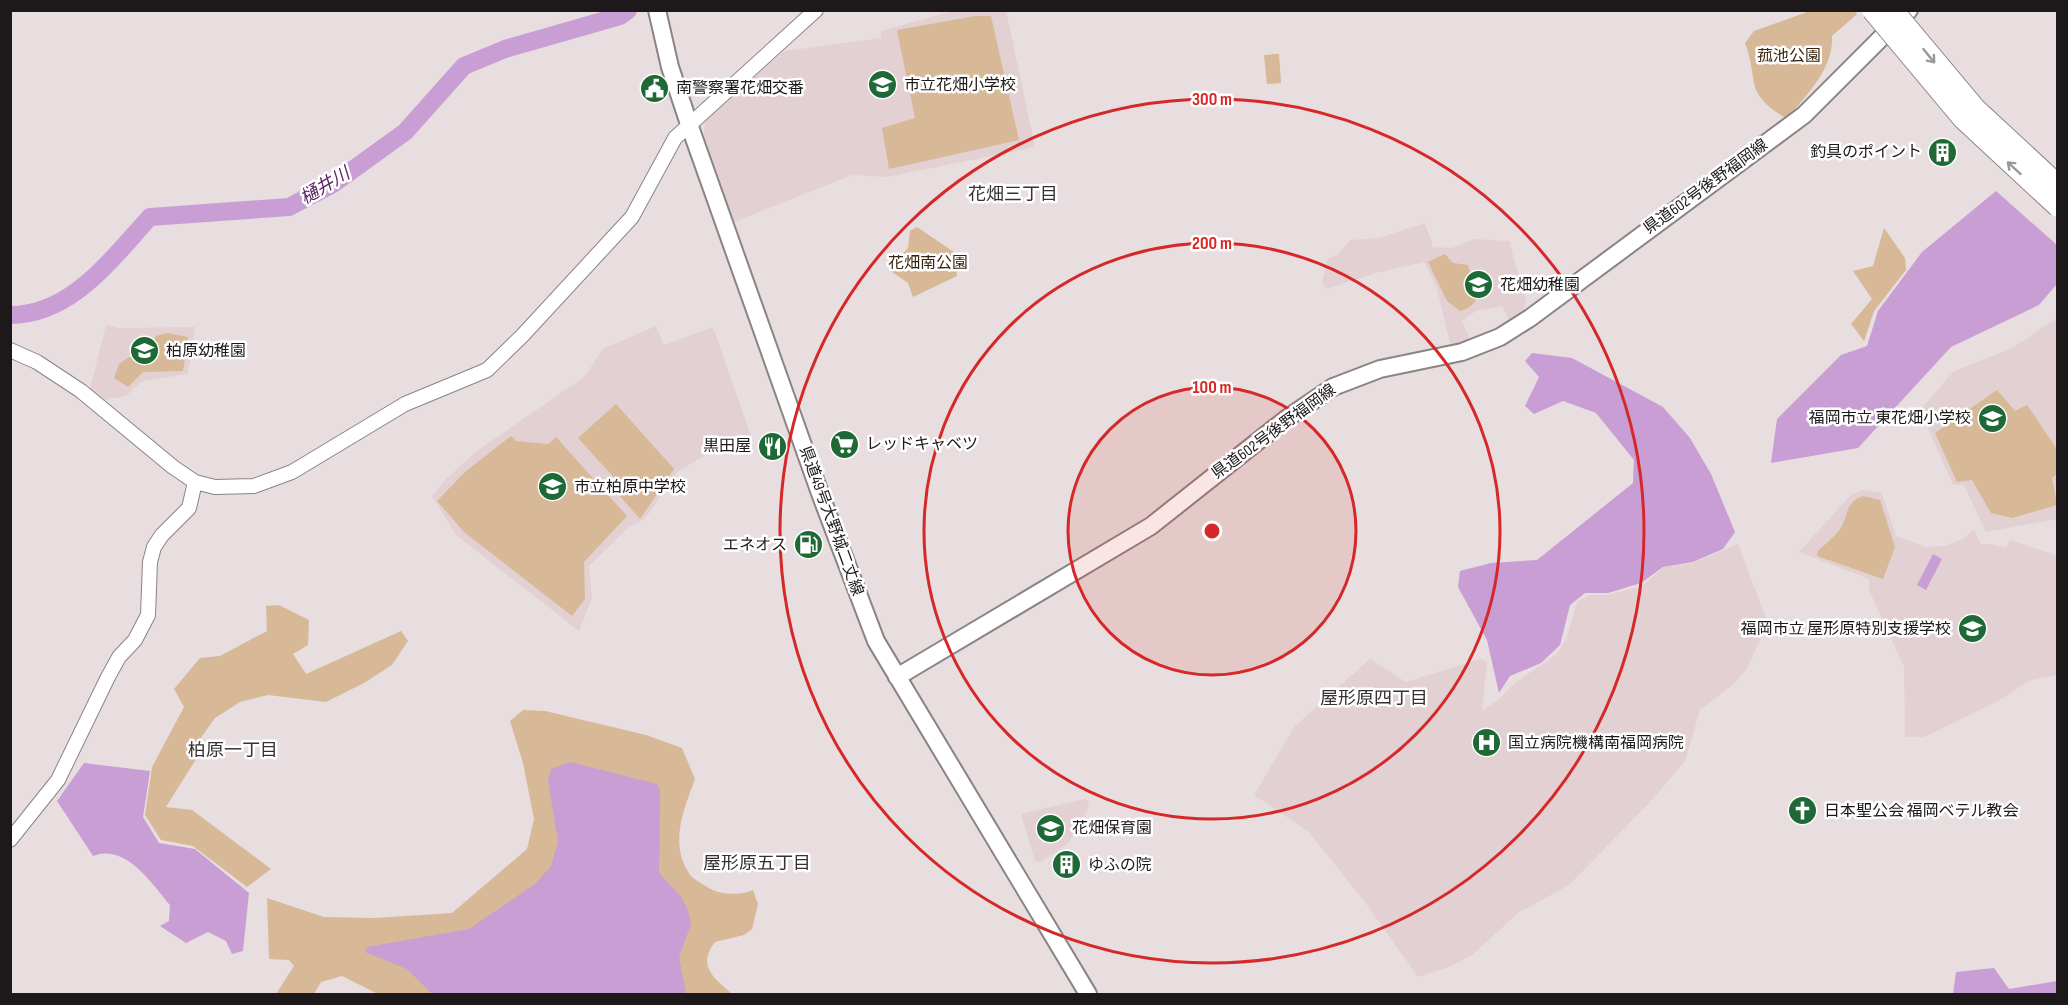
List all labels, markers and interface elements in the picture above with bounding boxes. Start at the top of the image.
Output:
park label: 菰池公園 [1757,47,1821,66]
one-way arrow [1923,48,1936,64]
school or university icon: 市立花畑小学校 [867,69,899,101]
public building icon: 南警察署花畑交番 [639,72,671,104]
place label: 市立花畑小学校 [904,76,1016,95]
place label: 南警察署花畑交番 [676,79,804,98]
text: 300 m [1192,89,1232,110]
street label: 県道602号後野福岡線 [1640,136,1772,238]
building icon: 釣具のポイント [1927,136,1959,168]
place label: 釣具のポイント [1810,143,1922,162]
one-way arrow [2006,161,2021,175]
water label: 樋井川 [296,162,355,209]
district label: 花畑三丁目 [968,184,1058,205]
text: 200 m [1192,233,1232,254]
park label: 花畑南公園 [888,254,968,273]
school or university icon: 花畑幼稚園 [1463,269,1495,301]
place label: 花畑幼稚園 [1500,276,1580,295]
school or university icon: 柏原幼稚園 [129,335,161,367]
place label: 柏原幼稚園 [166,342,246,361]
text: 100 m [1193,377,1232,398]
street label: 県道602号後野福岡線 [1208,381,1340,483]
school or university icon: 福岡市立 東花畑小学校 [1976,402,2008,434]
place label: 福岡市立 東花畑小学校 [1808,409,1971,428]
supermarket icon: レッドキャベツ [829,428,861,460]
restaurant icon: 黒田屋 [756,430,788,462]
place label: レッドキャベツ [866,435,978,454]
place label: 黒田屋 [703,437,751,456]
street label: 県道49号大野城二丈線 [795,444,867,598]
school or university icon: 市立柏原中学校 [537,471,569,503]
place label: 市立柏原中学校 [574,478,686,497]
centre of rings [1202,521,1222,541]
fuel station icon: エネオス [792,529,824,561]
place label: エネオス [723,536,787,555]
school or university icon: 福岡市立 屋形原特別支援学校 [1956,613,1988,645]
place label: 福岡市立 屋形原特別支援学校 [1740,620,1951,639]
district label: 屋形原四丁目 [1320,688,1428,709]
hospital icon: 国立病院機構南福岡病院 [1471,727,1503,759]
place label: 国立病院機構南福岡病院 [1508,734,1684,753]
district label: 柏原一丁目 [188,740,278,761]
church icon: 日本聖公会 福岡ベテル教会 [1787,795,1819,827]
place label: 日本聖公会 福岡ベテル教会 [1824,802,2019,821]
school or university icon: 花畑保育園 [1035,812,1067,844]
place label: 花畑保育園 [1072,819,1152,838]
building icon: ゆふの院 [1051,849,1083,881]
district label: 屋形原五丁目 [703,853,811,874]
place label: ゆふの院 [1088,856,1152,875]

